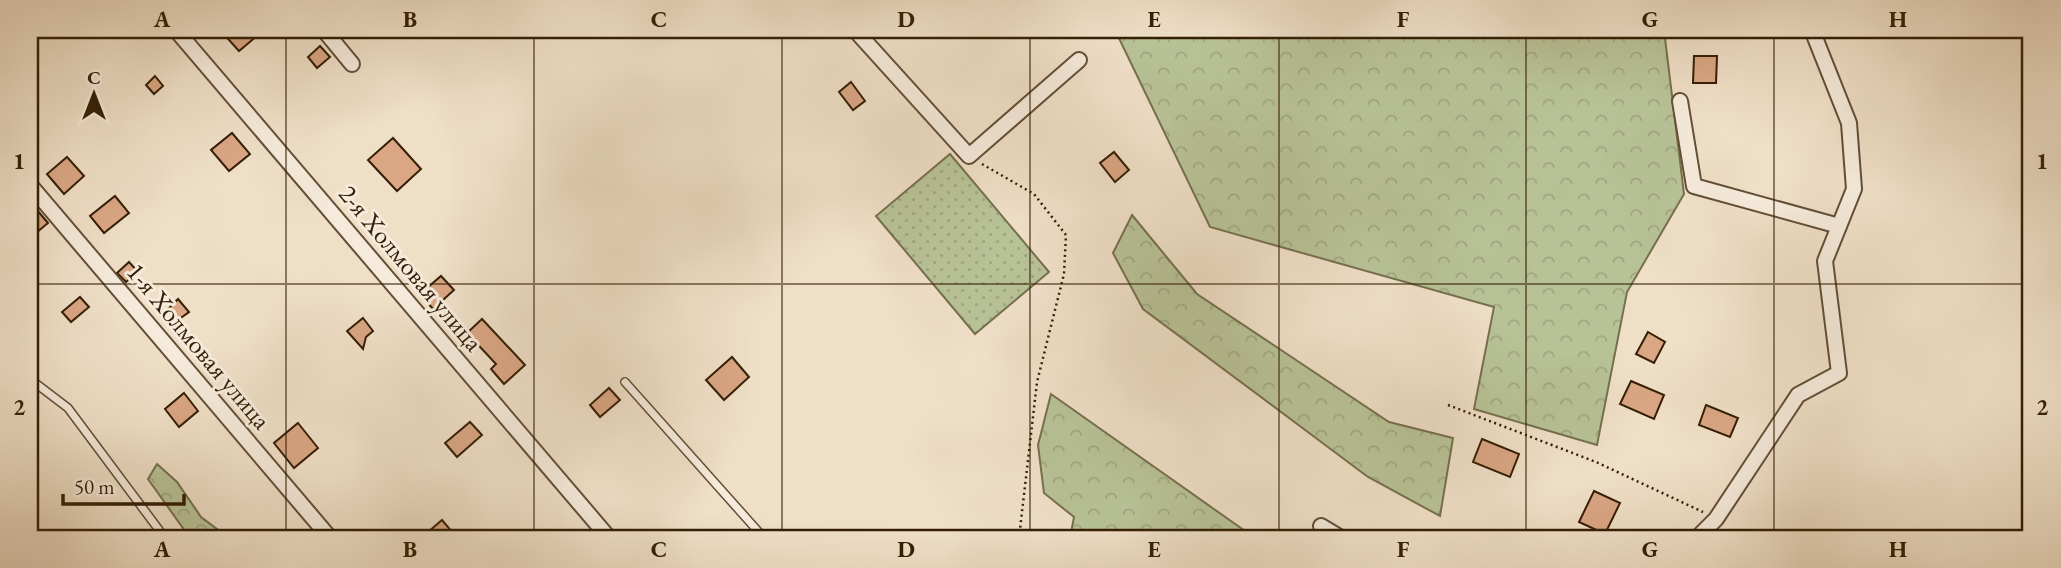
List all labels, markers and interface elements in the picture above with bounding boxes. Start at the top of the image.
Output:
text: A [153,4,171,34]
text: B [403,4,417,34]
text: C [651,4,667,34]
text: D [897,4,915,34]
text: E [1147,4,1161,34]
text: F [1397,4,1410,34]
text: G [1642,4,1658,34]
text: H [1889,4,1907,34]
north arrow [60,60,130,130]
text: С [87,65,101,90]
text: 1 [13,146,25,176]
text: 1 [2036,146,2048,176]
street label: 2-я Холмовая улица [331,178,491,359]
street label: 1-я Холмовая улица [119,256,279,437]
text: 2 [13,392,25,422]
text: 2 [2036,392,2048,422]
scale bar [63,463,184,507]
text: 50 m [74,473,115,500]
text: A [153,534,171,564]
text: B [403,534,417,564]
text: C [651,534,667,564]
text: D [897,534,915,564]
text: E [1147,534,1161,564]
text: F [1397,534,1410,564]
text: G [1642,534,1658,564]
text: H [1889,534,1907,564]

